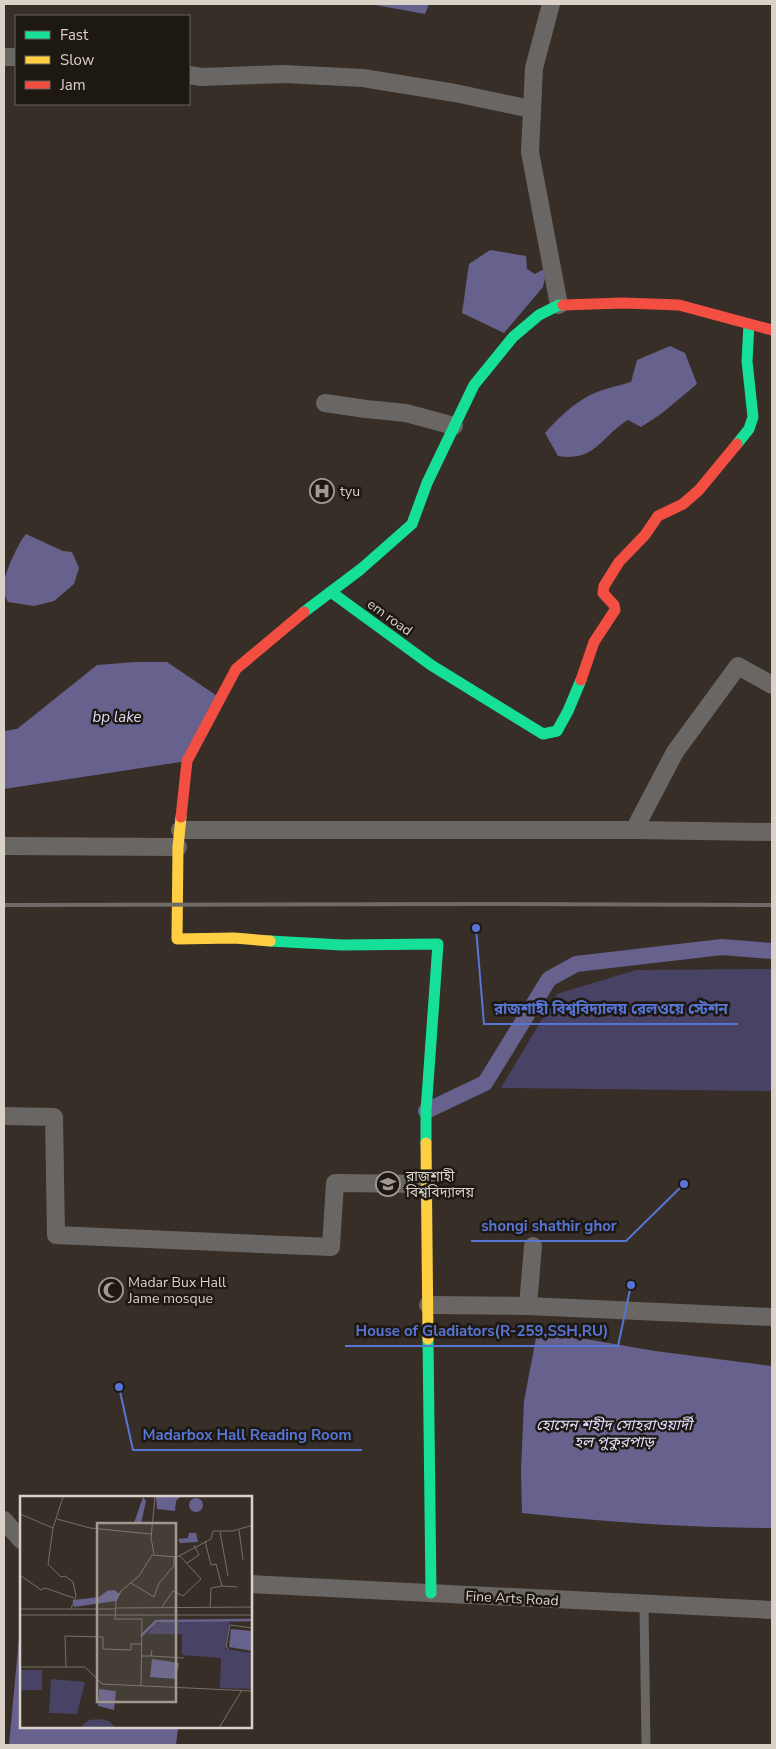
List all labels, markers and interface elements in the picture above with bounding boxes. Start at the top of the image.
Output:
legend [15,15,190,105]
text: Fast [60,25,89,45]
text: Slow [60,50,95,70]
text: Jam [59,75,86,95]
hospital icon: tyu [309,478,335,504]
place label: tyu [340,482,360,501]
street label: em road [363,595,416,640]
water label: bp lake [92,707,142,727]
callout: রাজশাহী বিশ্ববিদ্যালয় রেলওয়ে স্টেশন [484,994,738,1024]
text: রাজশাহী বিশ্ববিদ্যালয় রেলওয়ে স্টেশন [493,999,729,1019]
place label: রাজশাহী বিশ্ববিদ্যালয় [405,1167,474,1202]
school or university icon: রাজশাহী বিশ্ববিদ্যালয় [375,1171,401,1197]
callout: shongi shathir ghor [471,1211,626,1241]
text: shongi shathir ghor [481,1216,617,1236]
place label: Madar Bux Hall Jame mosque [127,1273,227,1308]
mosque icon: Madar Bux Hall Jame mosque [98,1277,124,1303]
callout: House of Gladiators(R-259,SSH,RU) [345,1316,618,1346]
text: House of Gladiators(R-259,SSH,RU) [356,1321,608,1341]
water label: হোসেন শহীদ সোহরাওয়ার্দী হল পুকুরপাড় [536,1415,695,1452]
callout: Madarbox Hall Reading Room [133,1420,362,1450]
text: Madarbox Hall Reading Room [142,1425,352,1445]
inset map [20,1496,252,1729]
street label: Fine Arts Road [465,1587,559,1610]

